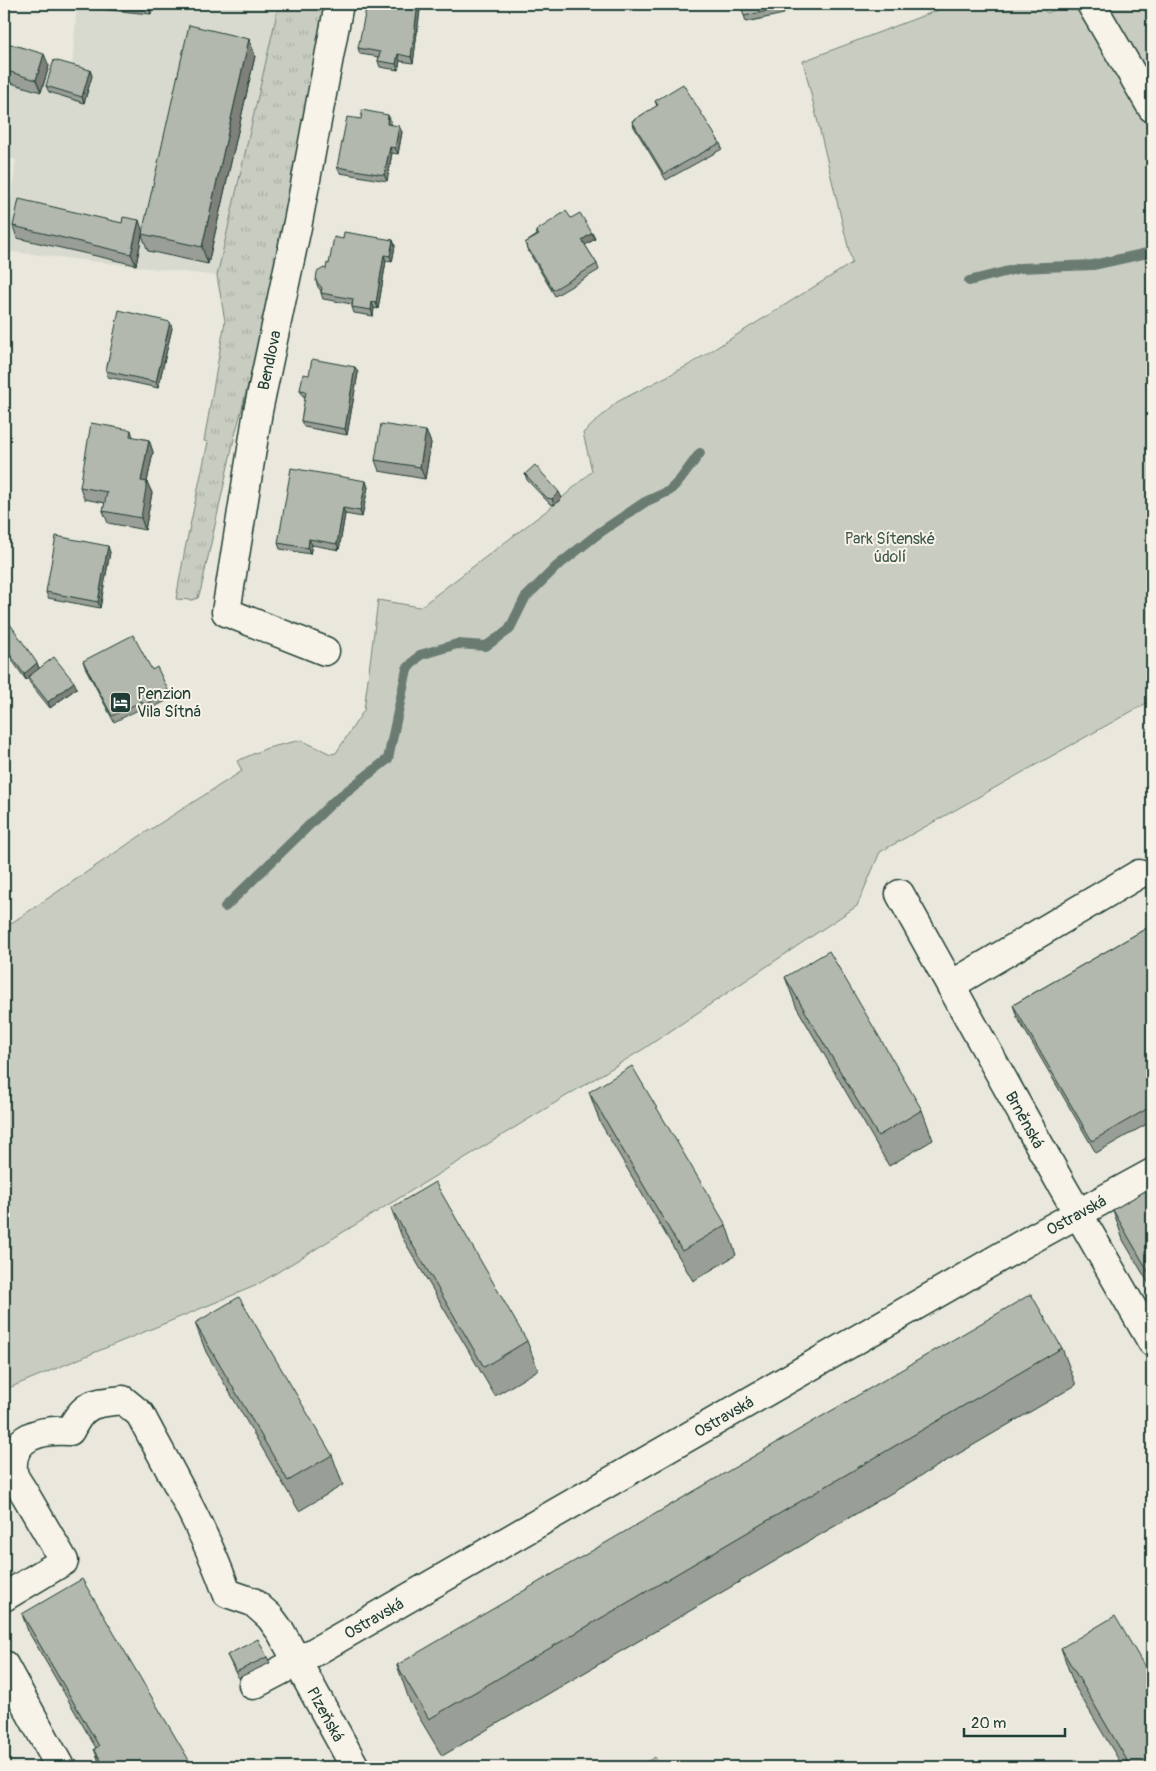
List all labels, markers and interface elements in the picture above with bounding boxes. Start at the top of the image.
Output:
street label: Bendlova [254,329,286,392]
park label: Park Sítenské údolí [845,529,935,567]
place label: Penzion Vila Sítná [137,684,201,722]
hotel icon: Penzion Vila Sítná [109,690,133,714]
street label: Brněnská [1001,1088,1048,1152]
street label: Ostravská [1043,1191,1110,1240]
street label: Ostravská [691,1392,758,1442]
street label: Ostravská [341,1594,407,1644]
street label: Plzeňská [302,1684,348,1745]
scale bar [964,1706,1065,1738]
text: 20 m [971,1714,1006,1733]

